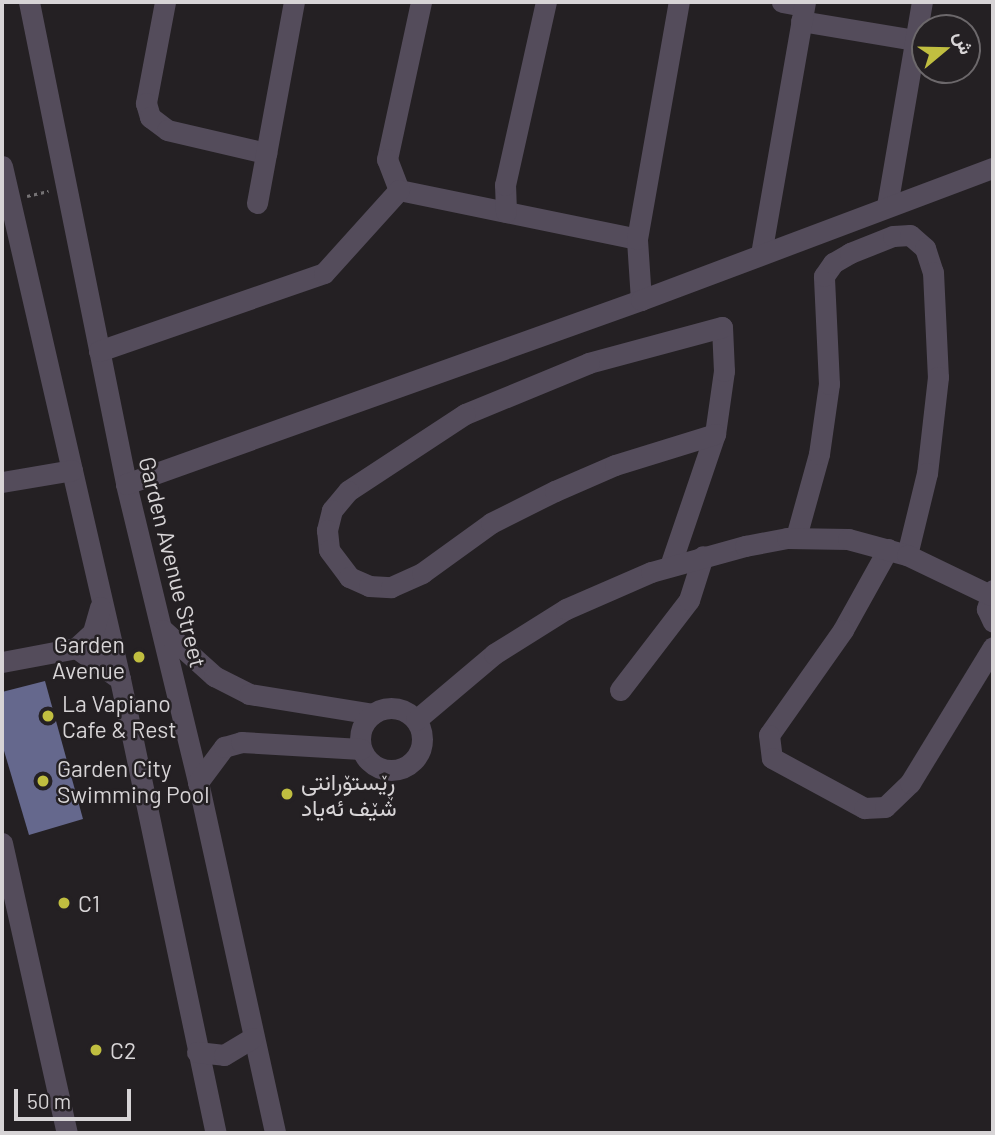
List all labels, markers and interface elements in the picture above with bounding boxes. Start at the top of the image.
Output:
north arrow [911,14,981,84]
text: ش [950,28,979,57]
street label: Garden Avenue Street [133,454,213,670]
place label: Garden Avenue [52,630,125,684]
marker: Garden Avenue [131,649,147,665]
place label: La Vapiano Cafe & Rest [62,689,177,743]
marker: La Vapiano Cafe & Rest [40,708,56,724]
place label: Garden City Swimming Pool [57,754,210,808]
place label: ڕێستۆرانتی شێف ئەیاد [301,767,397,821]
marker: Garden City Swimming Pool [35,773,51,789]
marker: ڕێستۆرانتی شێف ئەیاد [279,786,295,802]
place label: C1 [78,889,100,917]
marker: C1 [56,895,72,911]
place label: C2 [110,1036,136,1064]
marker: C2 [88,1042,104,1058]
scale bar [18,1076,135,1120]
text: 50 m [27,1088,71,1113]

